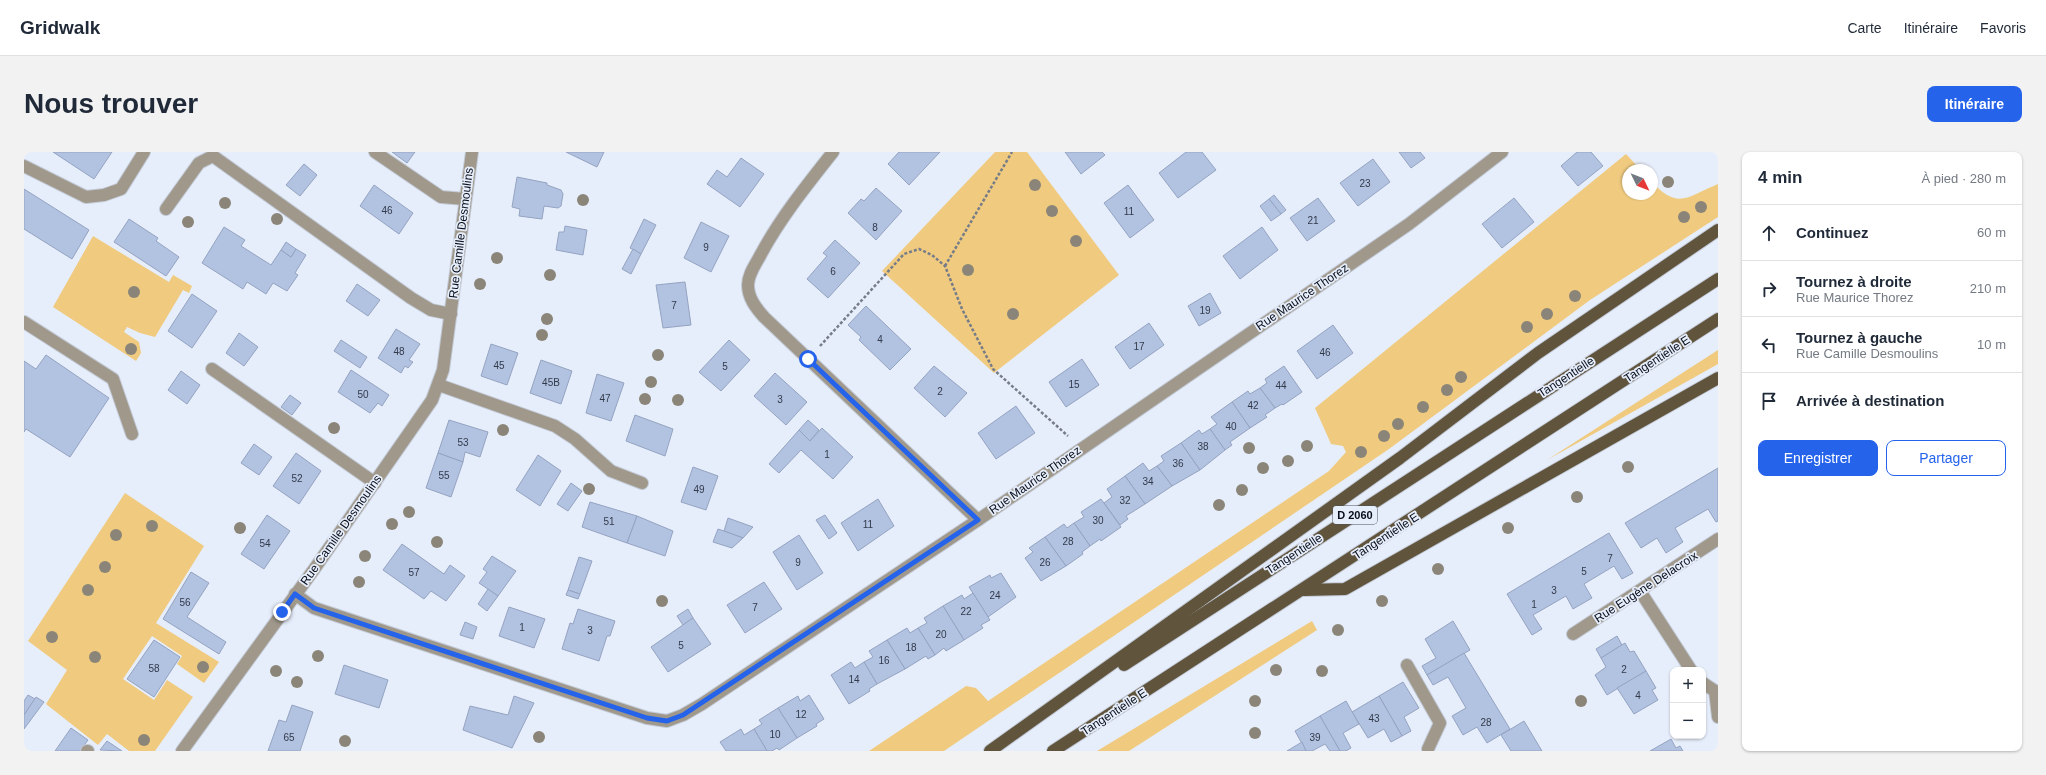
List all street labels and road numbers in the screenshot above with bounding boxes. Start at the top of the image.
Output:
street label: Rue Camille Desmoulins [446,167,476,299]
street label: Rue Maurice Thorez [1253,261,1351,333]
street label: Tangentielle E [1622,333,1692,385]
street label: Tangentielle [1535,354,1597,400]
street label: Rue Maurice Thorez [987,443,1083,517]
street label: Rue Camille Desmoulins [298,472,384,588]
road number: D 2060 [1333,506,1377,524]
street label: Tangentielle E [1351,510,1421,562]
street label: Tangentielle [1263,531,1325,577]
street label: Rue Eugène Delacroix [1592,548,1700,626]
street label: Tangentielle E [1079,686,1149,738]

